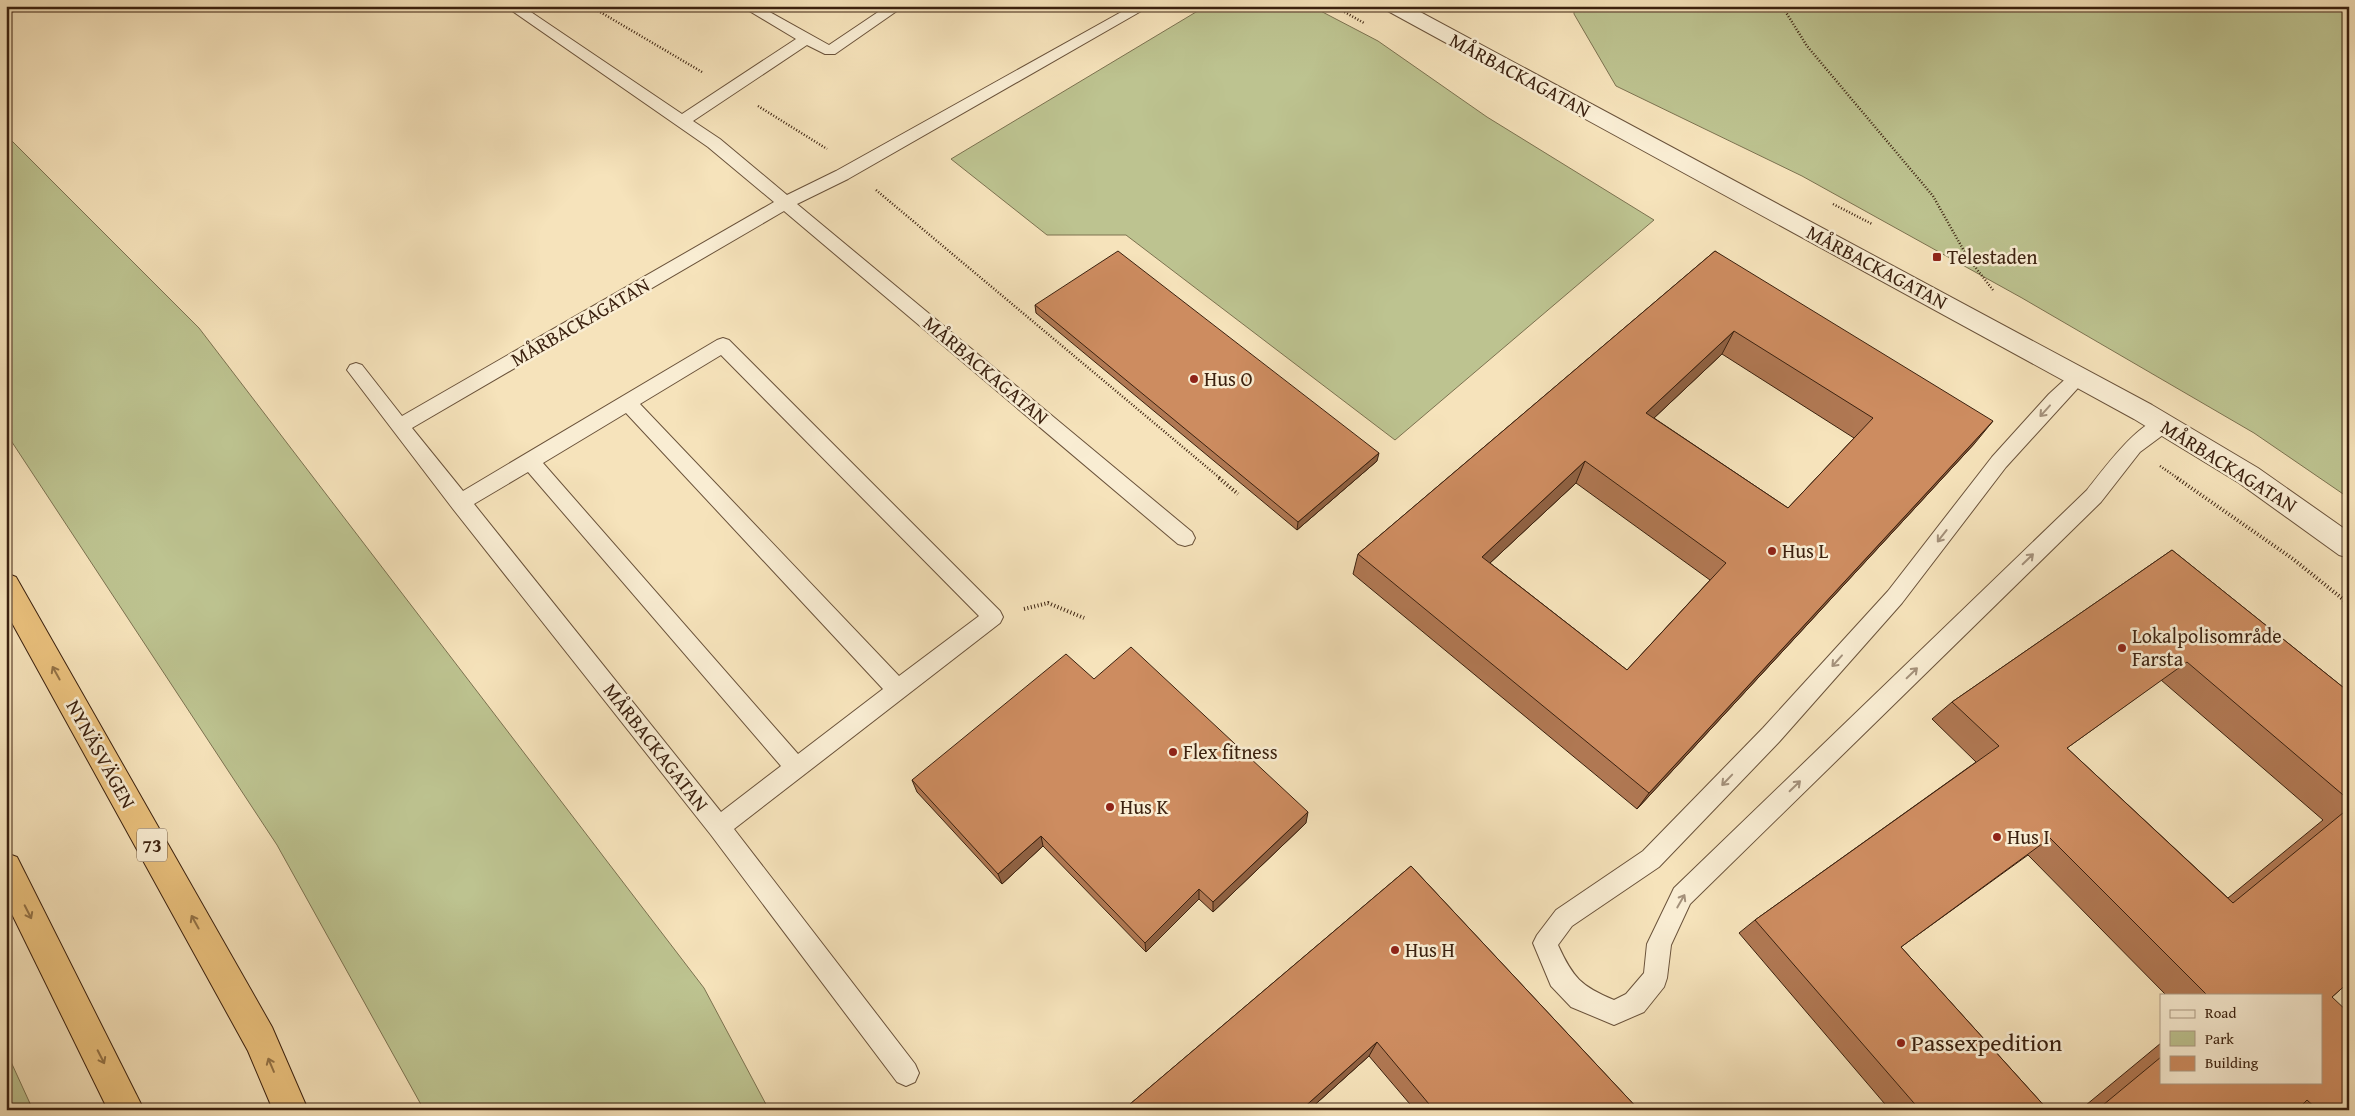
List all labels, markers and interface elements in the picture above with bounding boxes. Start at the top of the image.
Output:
street label: MÅRBACKAGATAN [1445,25,1596,124]
street label: MÅRBACKAGATAN [1802,217,1953,316]
place label: Telestaden [1947,242,2038,271]
marker: Telestaden [1931,251,1943,263]
street label: MÅRBACKAGATAN [505,270,655,373]
street label: MÅRBACKAGATAN [917,308,1055,431]
place label: Hus O [1204,364,1253,393]
marker: Hus O [1188,373,1200,385]
one-way arrow [2039,404,2051,417]
street label: MÅRBACKAGATAN [2155,412,2303,519]
one-way arrow [1936,529,1947,542]
place label: Hus L [1782,536,1828,565]
marker: Hus L [1766,545,1778,557]
one-way arrow [2022,554,2034,566]
place label: Lokalpolisområde Farsta [2132,621,2282,673]
marker: Lokalpolisområde Farsta [2116,642,2128,654]
one-way arrow [1831,654,1843,667]
one-way arrow [50,666,60,681]
one-way arrow [1906,667,1918,679]
street label: MÅRBACKAGATAN [597,676,716,817]
street label: NYNÄSVÄGEN [60,694,143,813]
place label: Flex fitness [1183,737,1278,766]
marker: Flex fitness [1167,746,1179,758]
one-way arrow [1721,774,1733,787]
one-way arrow [1789,780,1802,792]
place label: Hus K [1120,792,1168,821]
marker: Hus K [1104,801,1116,813]
place label: Hus I [2007,822,2050,851]
road number: 73 [137,828,167,862]
marker: Hus I [1991,831,2003,843]
one-way arrow [1676,894,1686,908]
one-way arrow [24,904,33,919]
one-way arrow [189,915,199,929]
place label: Hus H [1405,935,1455,964]
marker: Hus H [1389,944,1401,956]
legend [2160,994,2322,1084]
text: Road [2205,1002,2236,1023]
place label: Passexpedition [1911,1025,2063,1060]
text: Park [2205,1028,2234,1049]
marker: Passexpedition [1895,1037,1907,1049]
one-way arrow [96,1050,106,1065]
text: Building [2205,1052,2259,1073]
one-way arrow [266,1058,276,1073]

